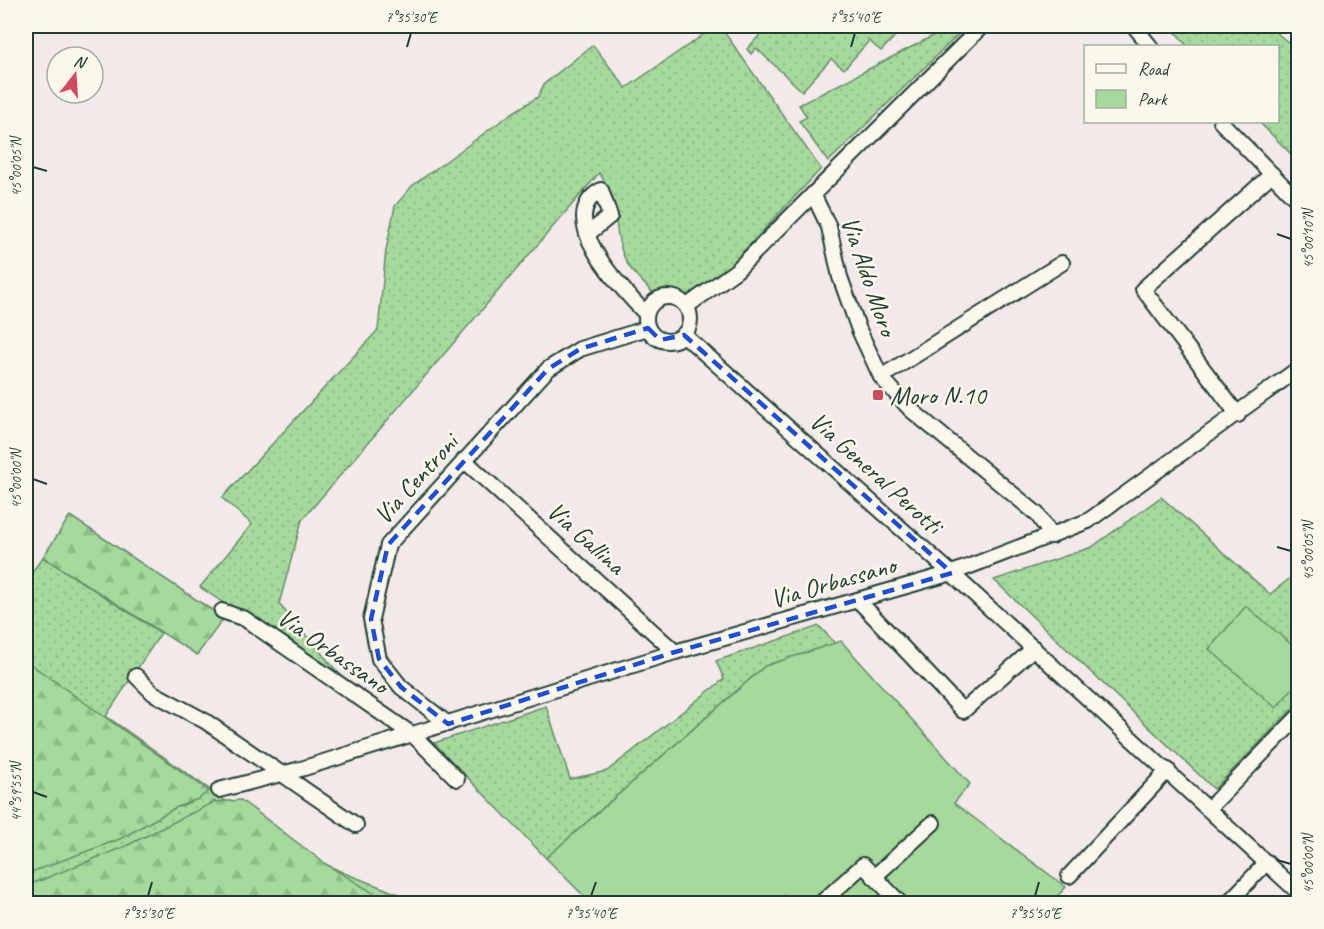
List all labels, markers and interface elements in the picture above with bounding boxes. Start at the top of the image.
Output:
text: 7°35'30"E [385,8,439,27]
text: 7°35'40"E [829,8,883,27]
north arrow [45,45,105,105]
legend [1084,45,1279,123]
text: N [71,51,90,74]
text: Road [1138,58,1171,80]
text: Park [1138,88,1168,110]
text: 45°00'05"N [7,134,26,197]
text: 45°00'10"N [1299,206,1318,269]
street label: Via Aldo Moro [833,212,906,343]
place label: Moro N.10 [890,379,988,412]
marker: Moro N.10 [871,388,885,402]
street label: Via General Perotti [803,405,952,543]
street label: Via Centroni [367,424,467,531]
text: 45°00'00"N [7,446,26,509]
street label: Via Gallina [540,494,633,583]
text: 45°00'05"N [1299,518,1318,581]
street label: Via Orbassano [767,548,902,616]
street label: Via Orbassano [271,601,397,703]
text: 44°59'55"N [7,759,26,822]
text: 45°00'00"N [1299,831,1318,894]
text: 7°35'30"E [122,904,176,923]
text: 7°35'40"E [565,904,619,923]
text: 7°35'50"E [1009,904,1063,923]

